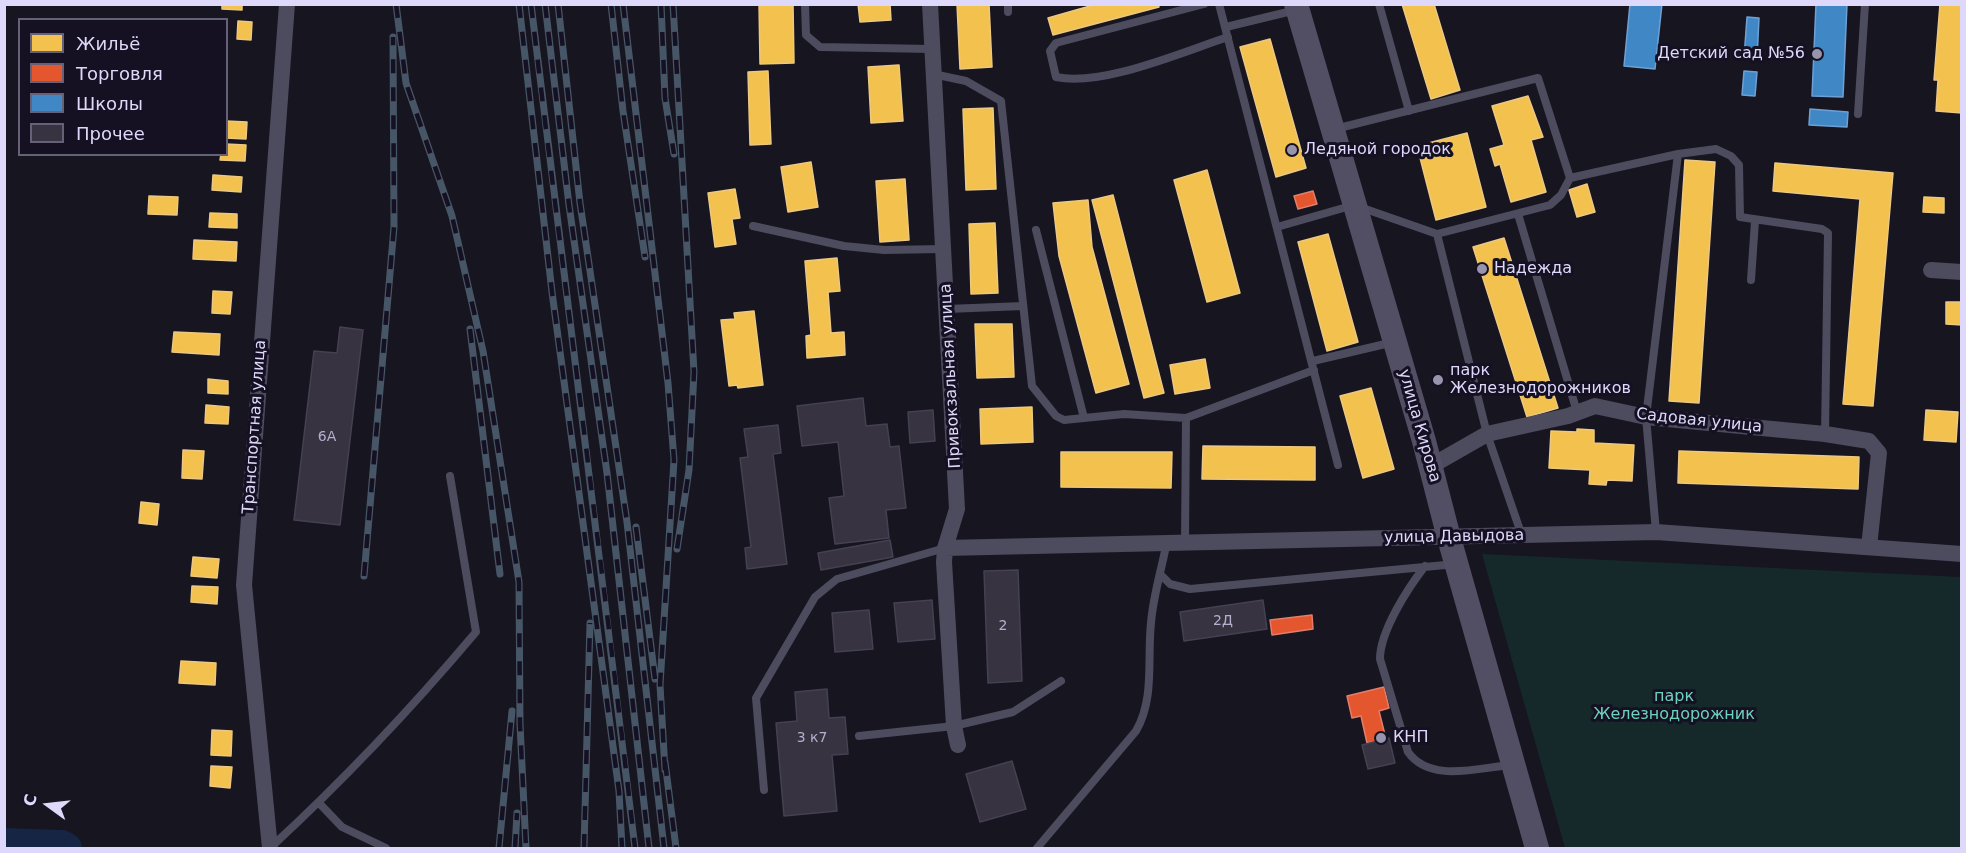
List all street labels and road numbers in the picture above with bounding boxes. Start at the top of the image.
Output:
street label: Привокзальная улица [937,283,965,469]
street label: Транспортная улица [239,339,271,515]
street label: улица Кирова [1394,367,1444,485]
street label: Садовая улица [1635,405,1763,437]
street label: улица Давыдова [1384,526,1524,548]

